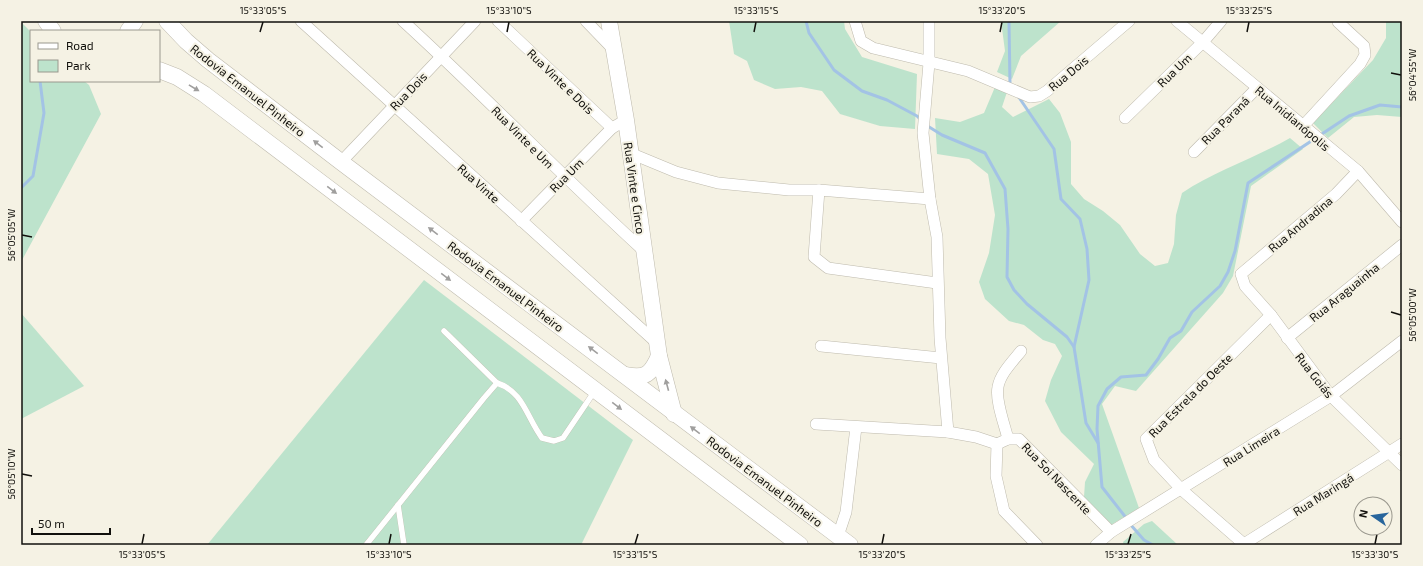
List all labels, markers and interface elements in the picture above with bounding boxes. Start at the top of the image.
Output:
text: 15°33'05"S [240,4,287,16]
text: 15°33'10"S [486,4,532,16]
text: 15°33'15"S [734,4,779,16]
text: 15°33'20"S [979,4,1026,16]
text: 15°33'25"S [1226,4,1273,16]
legend [30,30,160,82]
text: Road [66,38,94,52]
street label: Rodovia Emanuel Pinheiro [188,41,308,139]
street label: Rua Vinte e Dois [525,46,597,116]
text: 56°04'55"W [1406,48,1418,101]
street label: Rua Um [1154,50,1194,90]
street label: Rua Dois [1045,52,1091,94]
text: Park [66,58,91,72]
street label: Rua Dois [387,69,429,113]
street label: Rua Inidianópolis [1253,83,1333,153]
one-way arrow [188,84,200,91]
street label: Rua Paraná [1198,93,1252,147]
street label: Rua Vinte e Um [489,103,557,171]
one-way arrow [312,140,323,148]
street label: Rua Vinte e Cinco [622,141,648,235]
street label: Rua Um [546,155,586,195]
street label: Rua Vinte [455,161,503,205]
one-way arrow [326,186,337,194]
street label: Rua Andradina [1265,193,1335,255]
text: 56°05'05"W [5,208,17,261]
one-way arrow [427,226,438,235]
street label: Rodovia Emanuel Pinheiro [445,238,567,334]
street label: Rua Araguainha [1306,260,1382,324]
one-way arrow [441,273,452,281]
text: 56°05'00"W [1406,288,1418,342]
one-way arrow [587,346,598,355]
street label: Rua Estrela do Oeste [1145,350,1235,440]
street label: Rua Goiás [1293,350,1337,400]
one-way arrow [663,379,669,391]
one-way arrow [612,402,623,410]
street label: Rua Limeira [1220,423,1282,469]
one-way arrow [690,426,701,434]
street label: Rodovia Emanuel Pinheiro [704,433,826,529]
street label: Rua Soi Nascente [1019,439,1095,517]
text: 56°05'10"W [5,448,17,500]
street label: Rua Maringá [1290,470,1356,518]
north arrow [1353,496,1393,536]
text: N [1356,508,1370,519]
scale bar [32,510,110,536]
text: 50 m [38,516,65,530]
text: 15°33'05"S [119,548,166,560]
text: 15°33'10"S [366,548,412,560]
text: 15°33'15"S [613,548,658,560]
text: 15°33'20"S [859,548,906,560]
text: 15°33'25"S [1105,548,1152,560]
text: 15°33'30"S [1352,548,1399,560]

